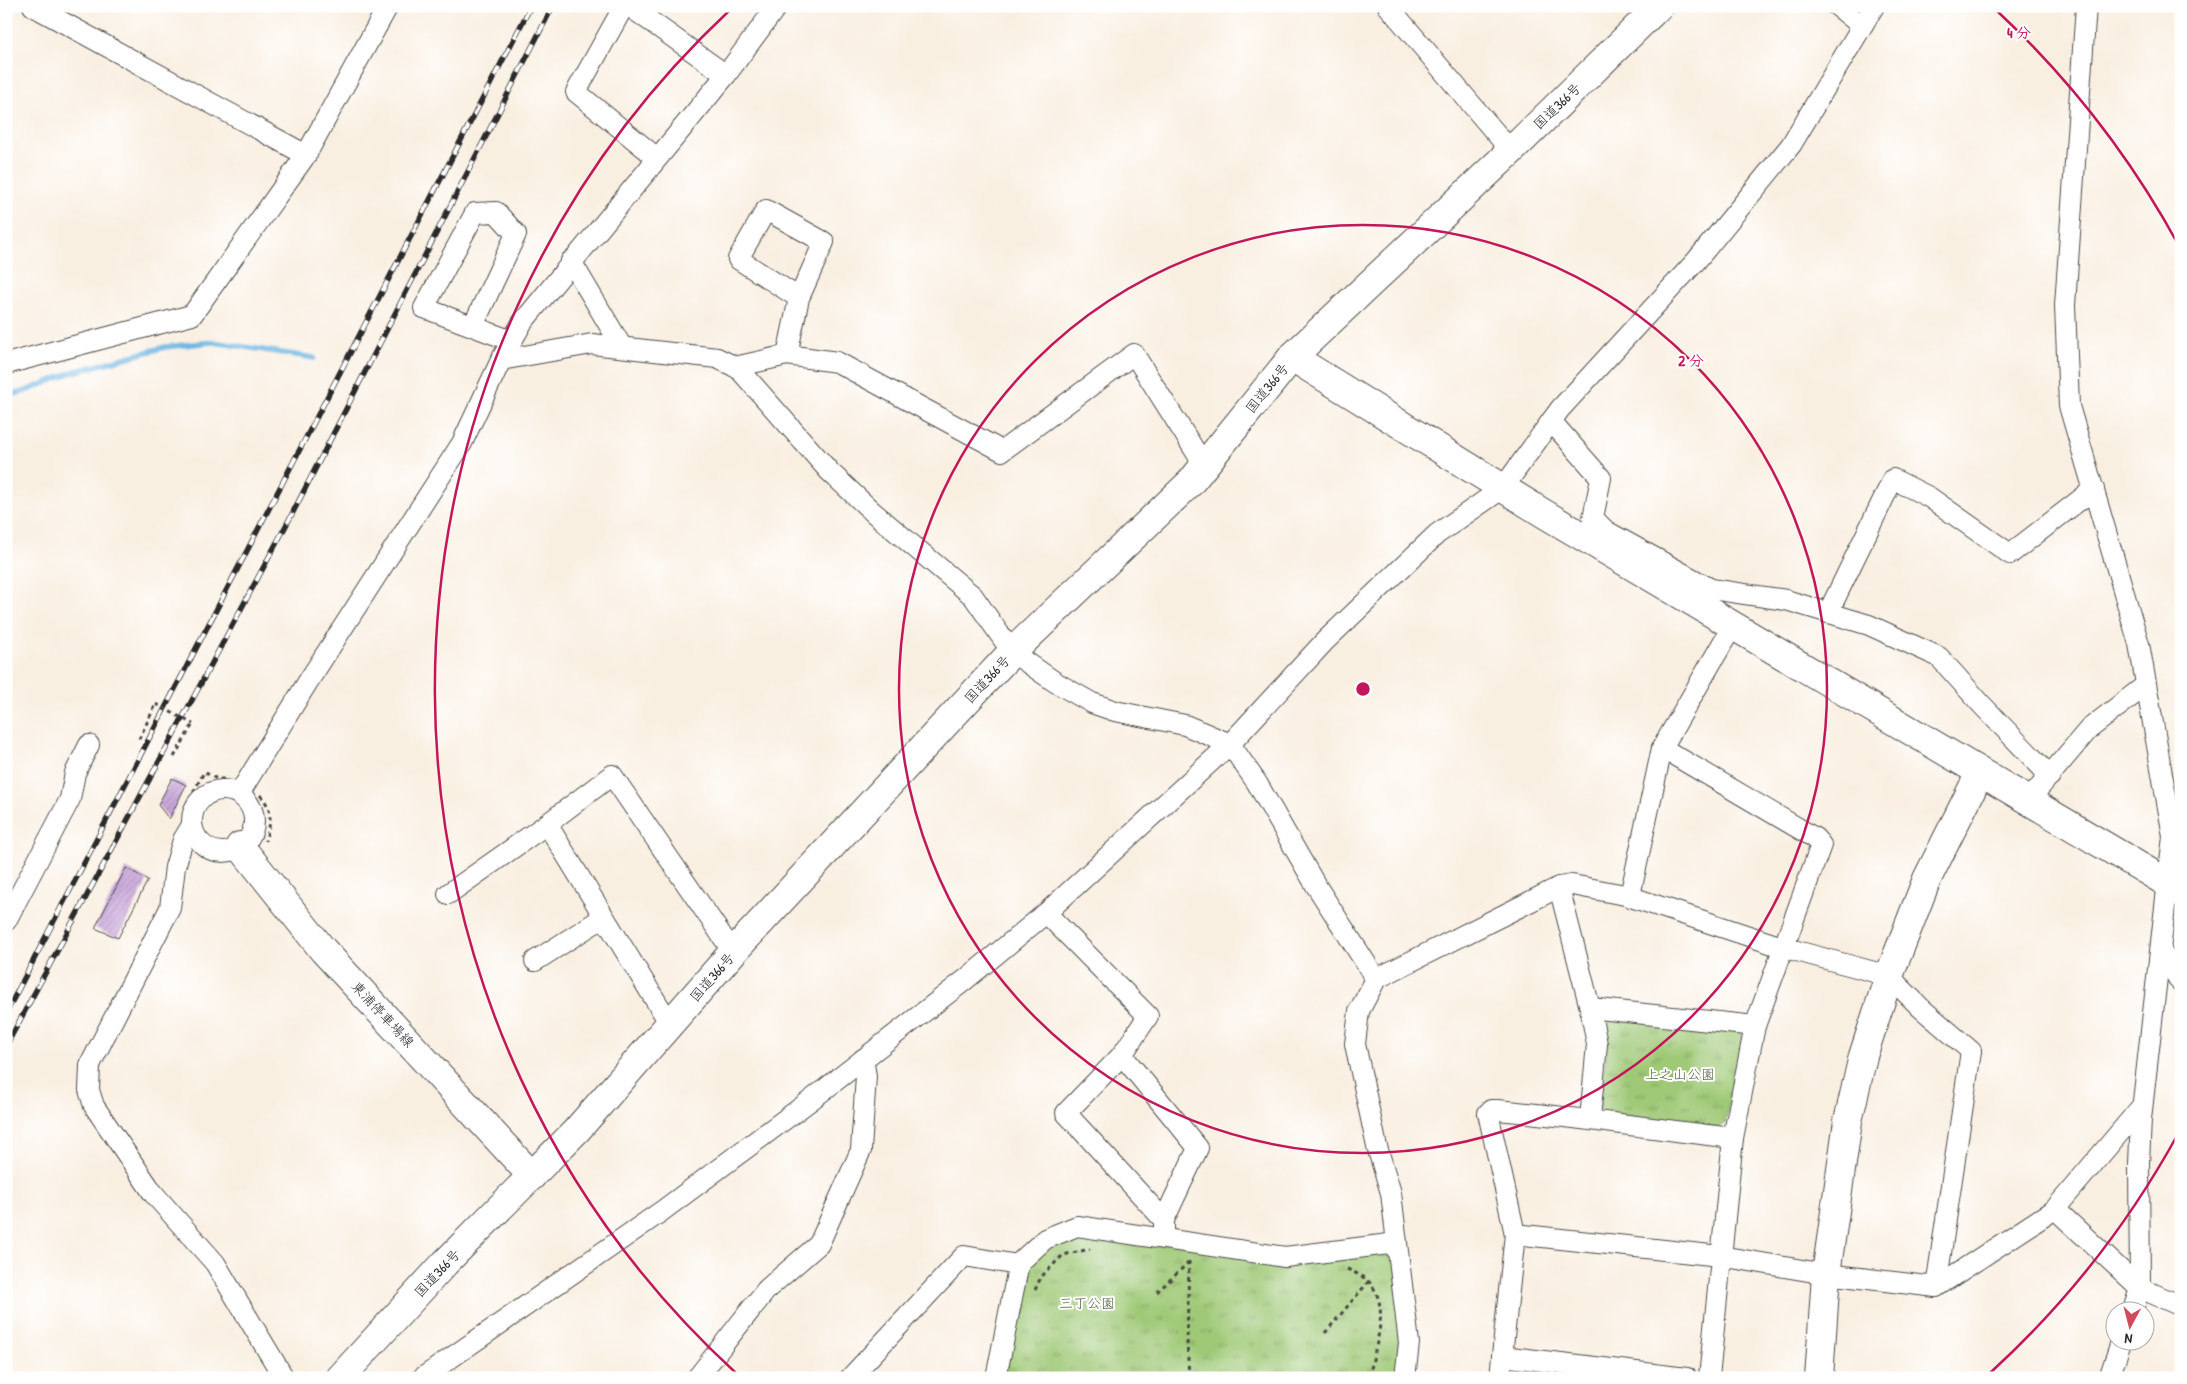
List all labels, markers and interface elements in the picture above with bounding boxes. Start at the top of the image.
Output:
text: 4 分 [2007,22,2031,43]
street label: 国道366号 [1529,78,1585,133]
text: 2 分 [1678,350,1704,371]
street label: 国道366号 [1241,359,1293,417]
street label: 国道366号 [959,650,1014,707]
centre of rings [1354,680,1372,698]
street label: 国道366号 [685,948,738,1005]
street label: 東浦停車場線 [348,976,419,1051]
park label: 上之山公園 [1645,1064,1715,1083]
street label: 国道366号 [409,1244,464,1301]
park label: 三丁公園 [1059,1293,1115,1312]
north arrow [2104,1302,2154,1352]
text: N [2123,1329,2133,1349]

